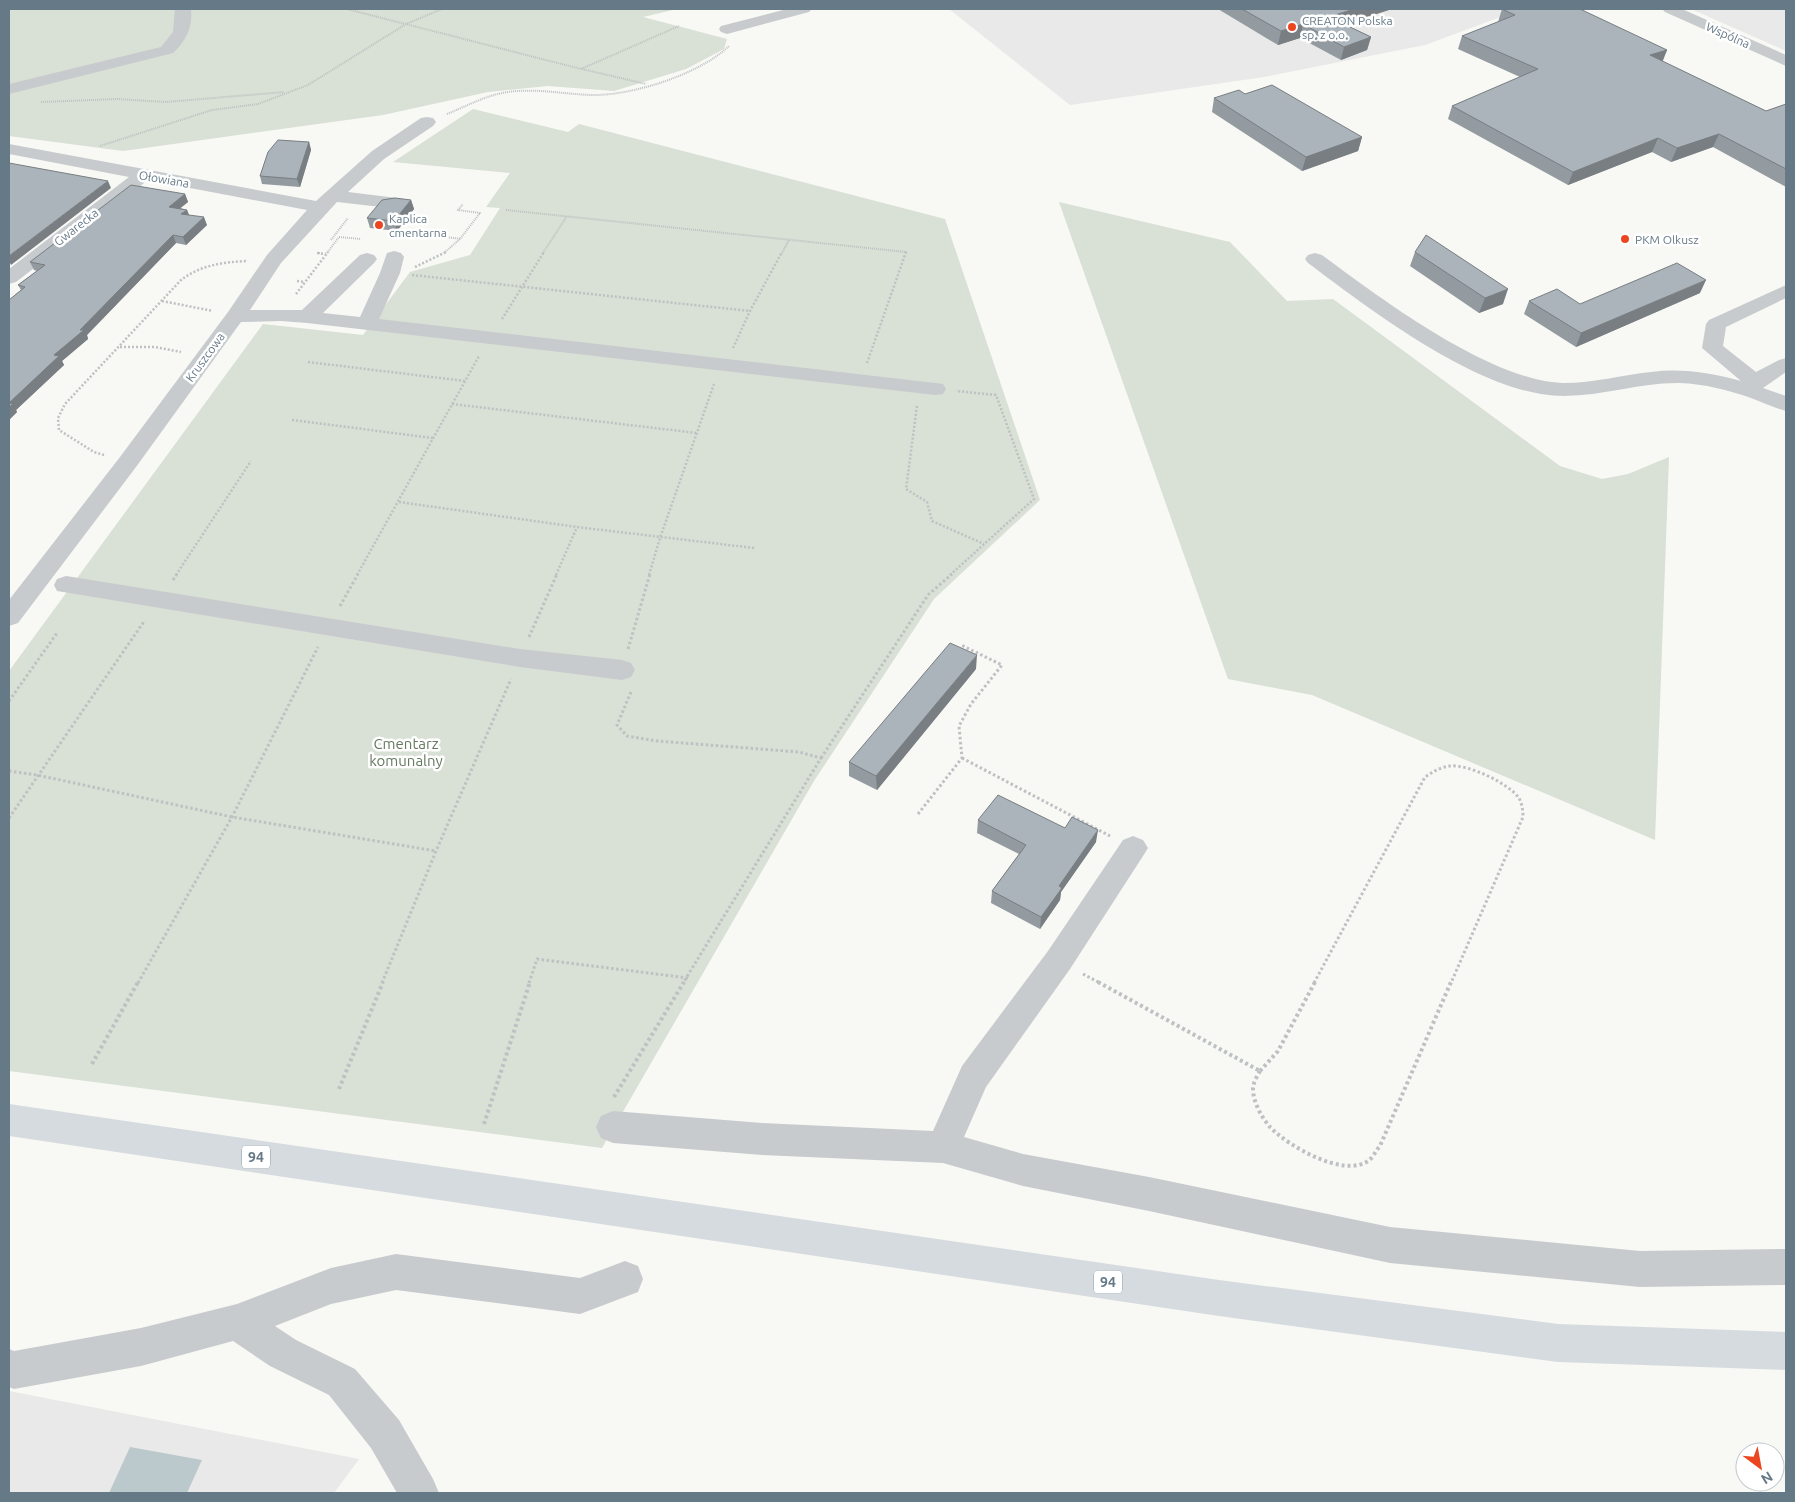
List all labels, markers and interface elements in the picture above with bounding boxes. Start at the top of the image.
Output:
place label: CREATON Polska sp. z o.o. [1302,14,1393,41]
street label: Wspólna [1704,20,1752,50]
marker: CREATON Polska sp. z o.o. [1286,21,1298,33]
street label: Ołowiana [138,168,190,190]
street label: Gwarecka [51,206,101,248]
place label: Kaplica cmentarna [389,212,447,239]
marker: Kaplica cmentarna [373,219,385,231]
marker: PKM Olkusz [1619,233,1631,245]
place label: PKM Olkusz [1635,233,1699,246]
street label: Kruszcowa [183,330,227,384]
park label: Cmentarz komunalny [369,735,443,769]
road number: 94 [242,1146,270,1168]
road number: 94 [1094,1270,1122,1294]
north arrow [1735,1442,1785,1492]
text: N [1758,1468,1776,1488]

